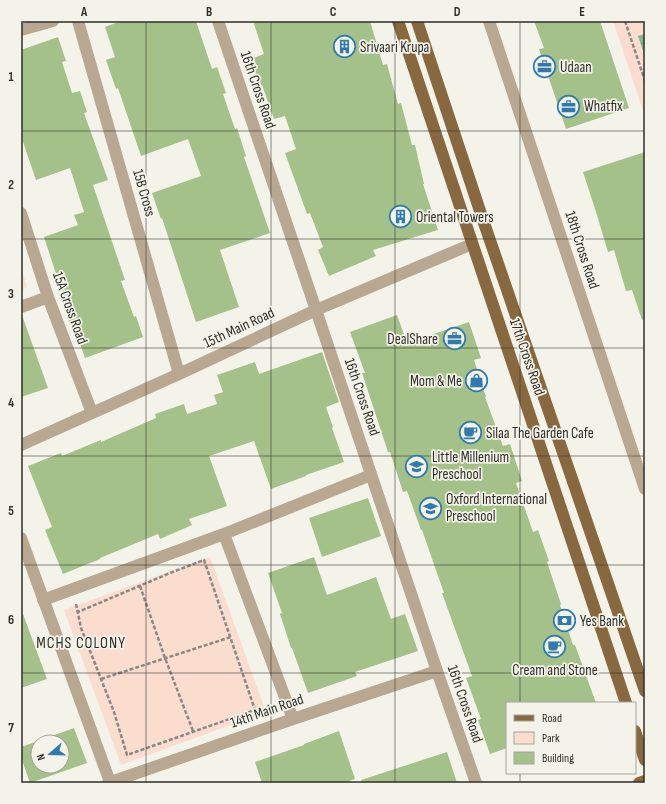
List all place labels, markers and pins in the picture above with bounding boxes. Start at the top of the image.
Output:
building icon: Srivaari Krupa [332,34,358,60]
place label: Srivaari Krupa [360,38,430,57]
office icon: Udaan [532,54,558,80]
place label: Udaan [560,58,592,77]
office icon: Whatfix [556,93,582,119]
place label: Whatfix [584,97,623,116]
building icon: Oriental Towers [387,204,413,230]
place label: Oriental Towers [416,208,494,227]
office icon: DealShare [441,326,467,352]
place label: DealShare [387,330,438,349]
shop icon: Mom & Me [464,368,490,394]
place label: Mom & Me [410,372,462,391]
cafe icon: Silaa The Garden Cafe [458,420,484,446]
place label: Silaa The Garden Cafe [486,424,594,443]
place label: Little Millenium Preschool [432,448,509,484]
school or university icon: Little Millenium Preschool [403,453,429,479]
place label: Oxford International Preschool [446,490,547,526]
school or university icon: Oxford International Preschool [418,495,444,521]
bank icon: Yes Bank [551,608,577,634]
place label: Yes Bank [580,612,624,631]
cafe icon: Cream and Stone [542,634,568,660]
place label: Cream and Stone [512,661,598,680]

